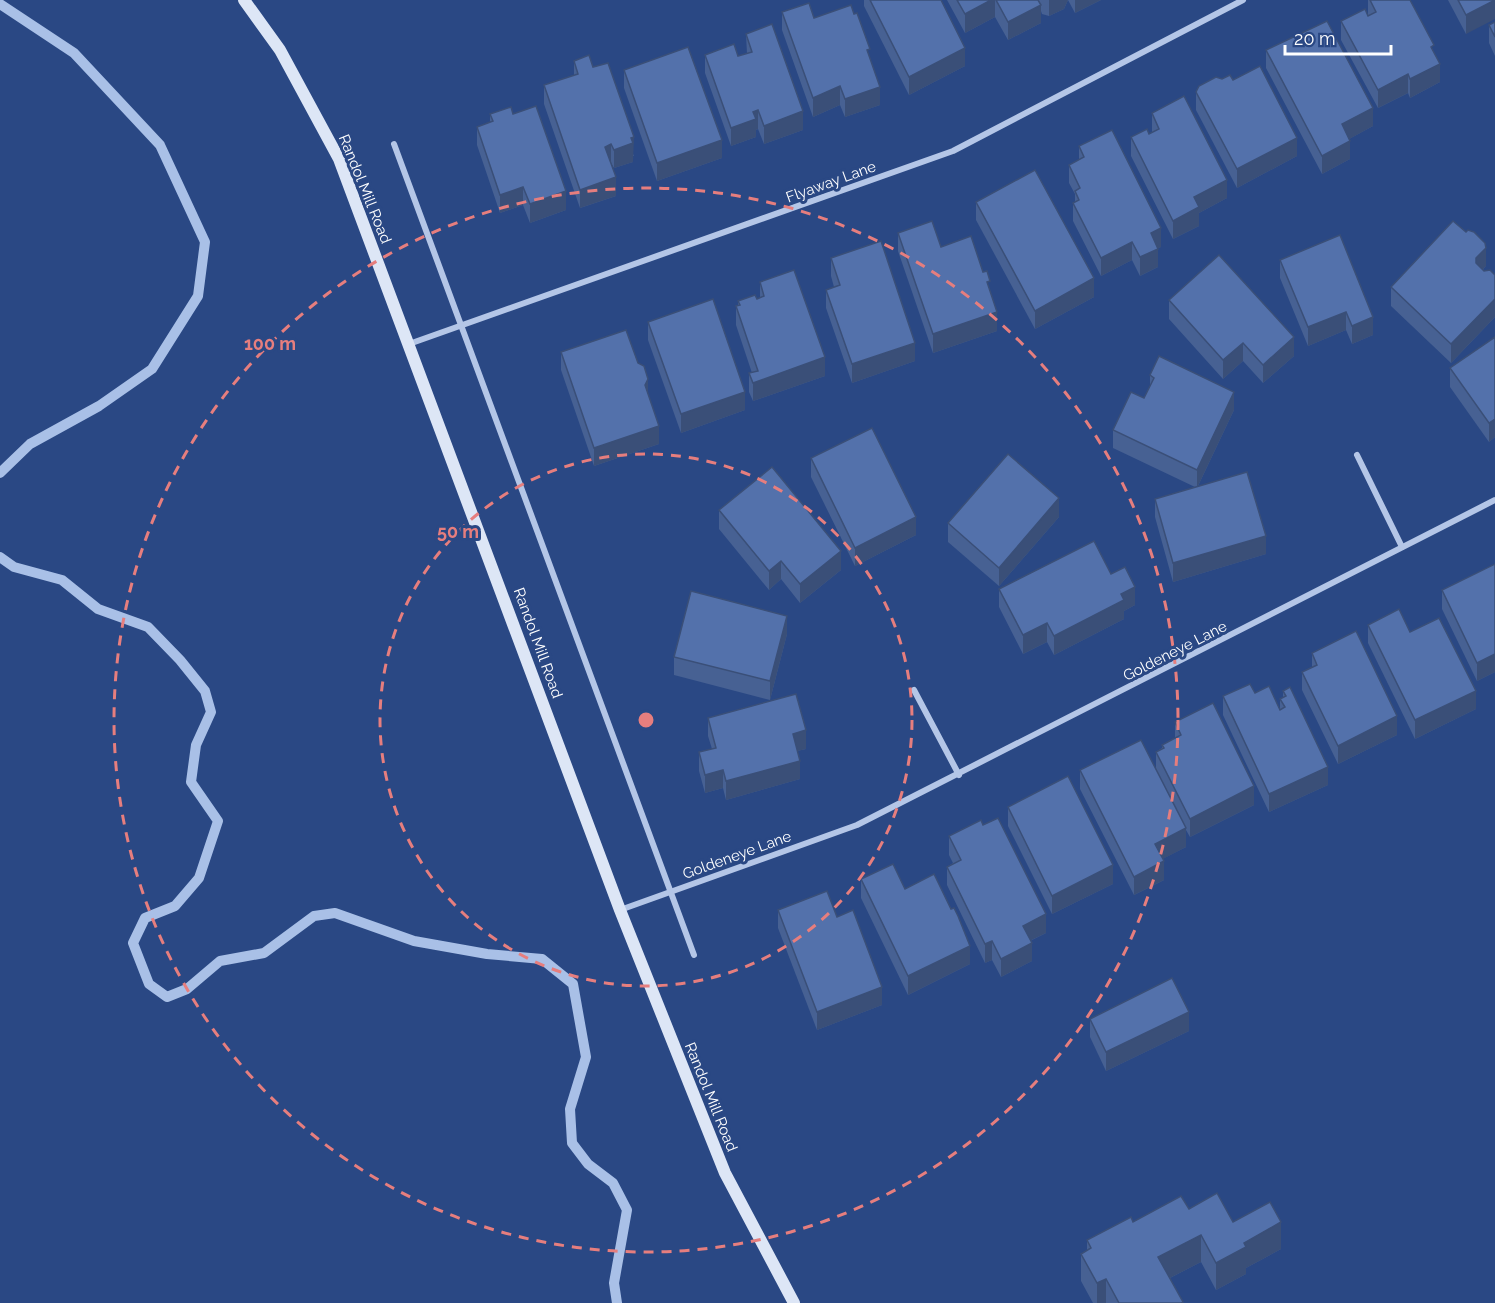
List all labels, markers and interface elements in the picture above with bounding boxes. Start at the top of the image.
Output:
scale bar [1285,18,1392,56]
text: 20 m [1294,28,1336,49]
street label: Randol Mill Road [335,132,395,246]
street label: Flyaway Lane [784,157,879,207]
text: 100 m [244,333,296,354]
text: 50 m [437,521,479,542]
street label: Randol Mill Road [510,585,566,701]
street label: Goldeneye Lane [1120,617,1230,685]
centre of rings [636,710,656,730]
street label: Goldeneye Lane [680,827,794,883]
street label: Randol Mill Road [681,1040,741,1154]

